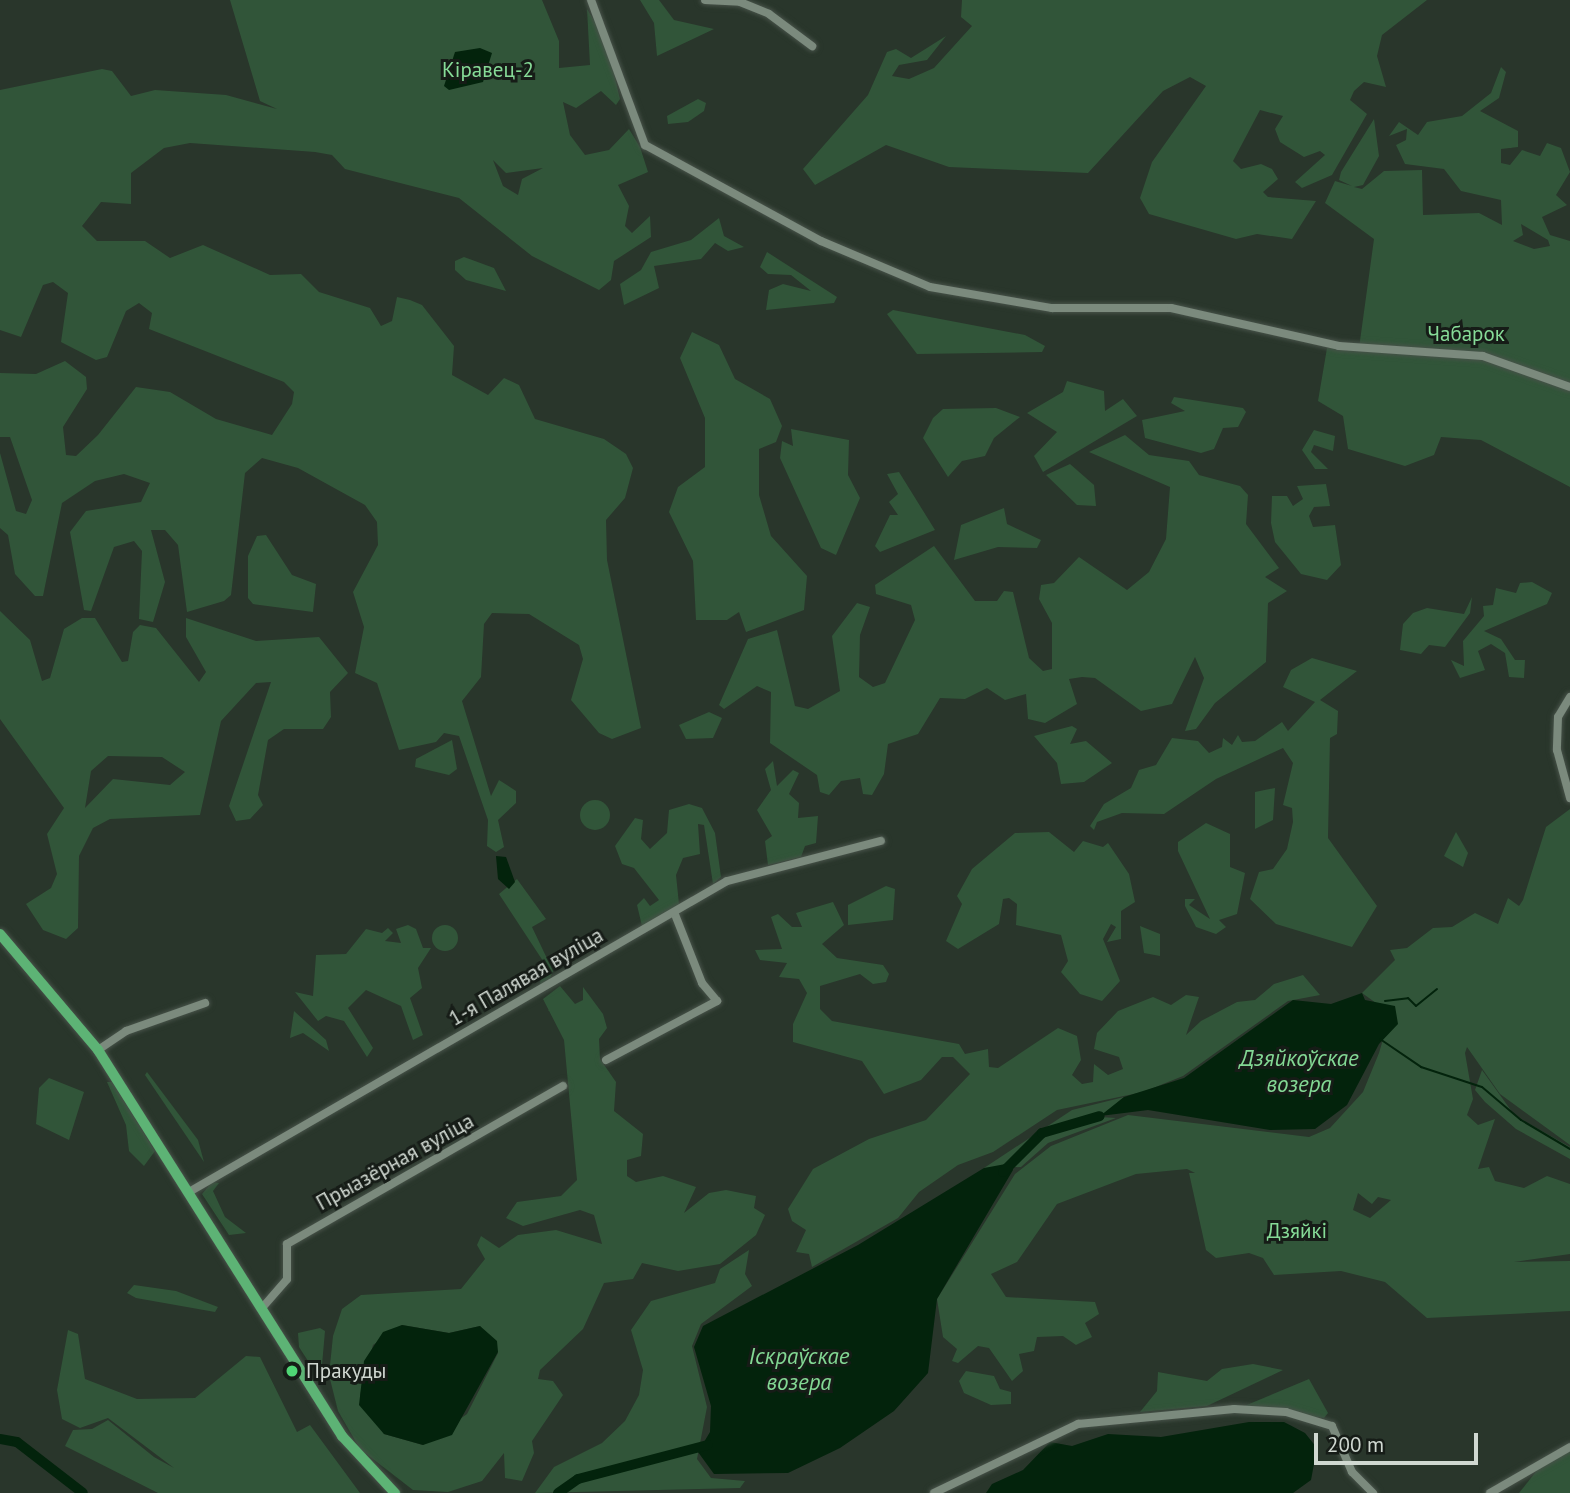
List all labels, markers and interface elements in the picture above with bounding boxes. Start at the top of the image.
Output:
park label: Кіравец-2 [442,57,534,83]
park label: Чабарок [1427,321,1505,347]
street label: 1-я Палявая вуліца [444,923,608,1031]
water label: Дзяйкоўскае возера [1239,1044,1359,1098]
street label: Прыазёрная вуліца [312,1108,478,1216]
park label: Дзяйкі [1267,1218,1327,1244]
water label: Іскраўскае возера [749,1342,849,1396]
place label: Пракуды [306,1358,386,1384]
marker: Пракуды [284,1363,300,1379]
scale bar [1318,1420,1482,1464]
text: 200 m [1327,1431,1384,1458]

